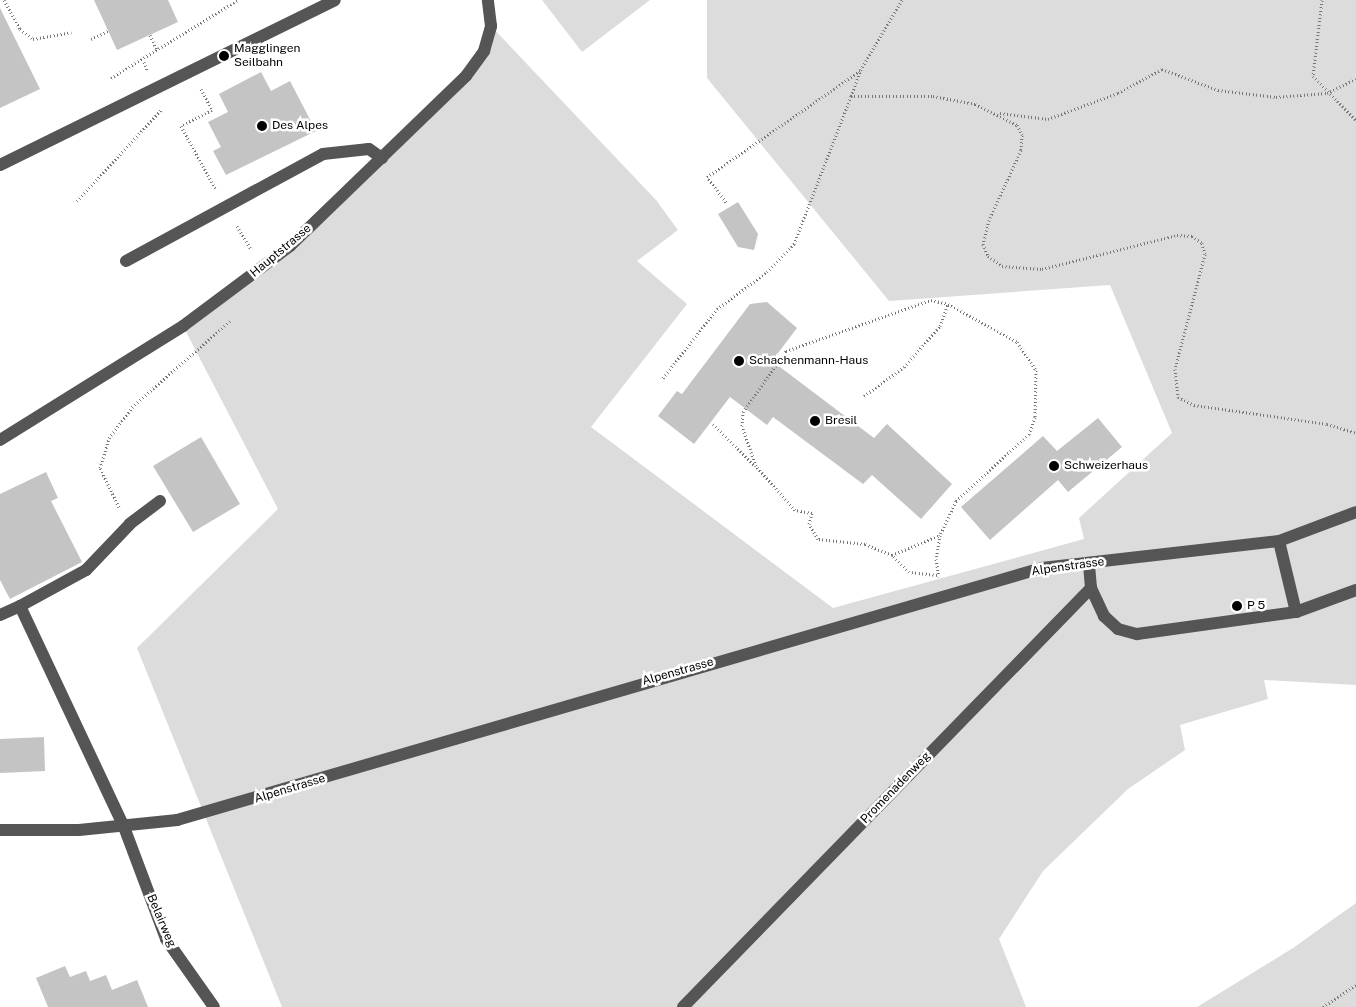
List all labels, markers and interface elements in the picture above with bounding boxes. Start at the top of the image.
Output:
place label: Magglingen Seilbahn [234,42,301,70]
marker: Magglingen Seilbahn [218,50,230,62]
place label: Des Alpes [272,119,328,133]
marker: Des Alpes [256,120,268,132]
street label: Hauptstrasse [248,221,314,281]
place label: Schachenmann-Haus [749,354,868,368]
marker: Schachenmann-Haus [733,355,745,367]
place label: Bresil [825,414,857,428]
marker: Bresil [809,415,821,427]
place label: Schweizerhaus [1064,459,1148,473]
marker: Schweizerhaus [1048,460,1060,472]
street label: Alpenstrasse [1031,555,1105,579]
place label: P 5 [1247,599,1265,613]
marker: P 5 [1231,600,1243,612]
street label: Alpenstrasse [641,655,715,689]
street label: Promenadenweg [858,749,934,827]
street label: Alpenstrasse [253,771,327,807]
street label: Belairweg [143,892,179,950]

